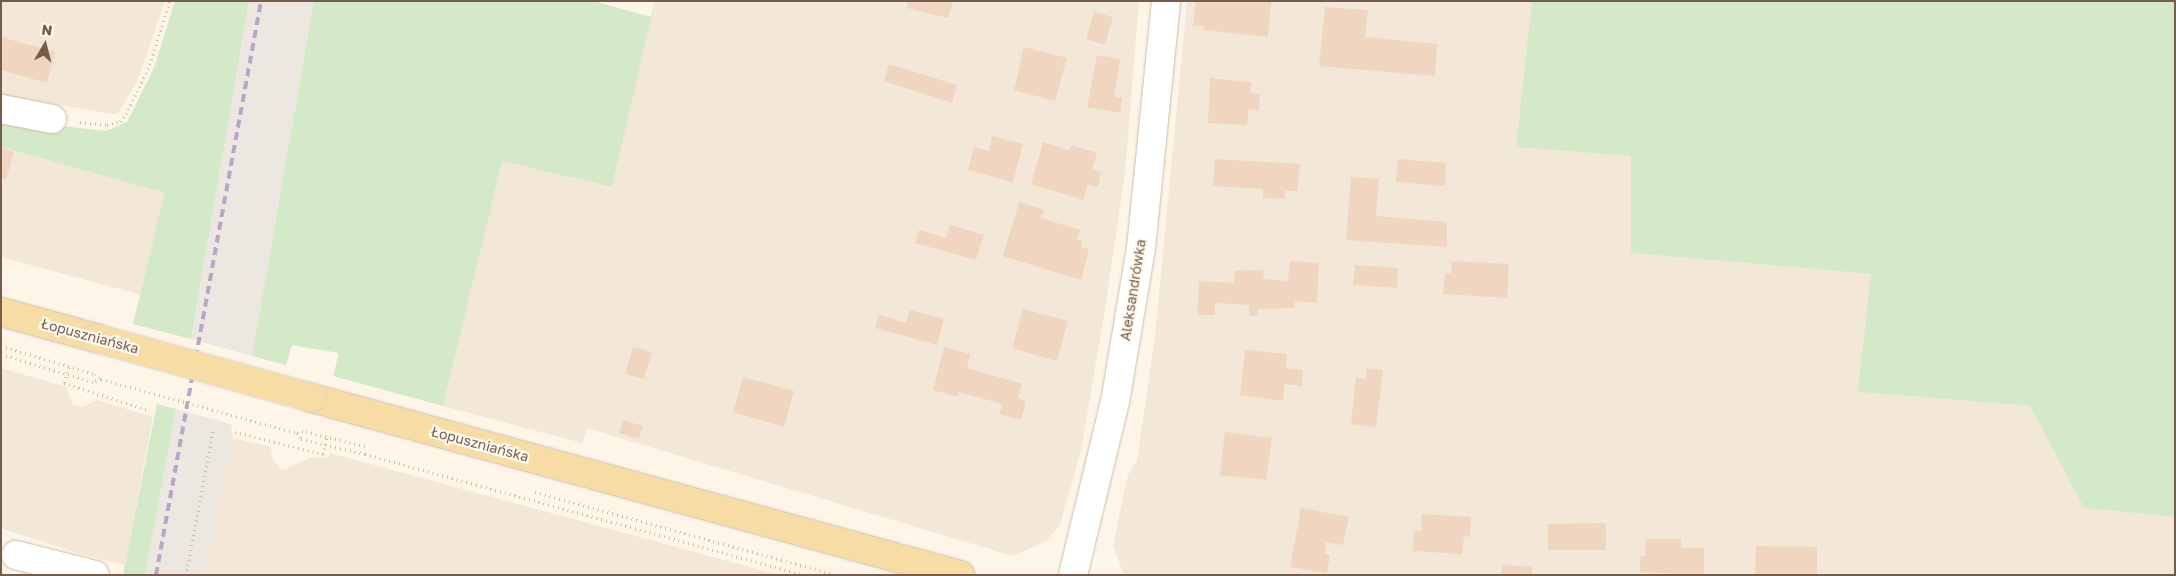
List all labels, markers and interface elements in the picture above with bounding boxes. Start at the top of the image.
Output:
north arrow [20,20,70,70]
text: N [41,20,54,39]
street label: Aleksandrówka [1117,238,1149,342]
street label: Łopuszniańska [39,315,141,357]
street label: Łopuszniańska [429,423,531,465]

